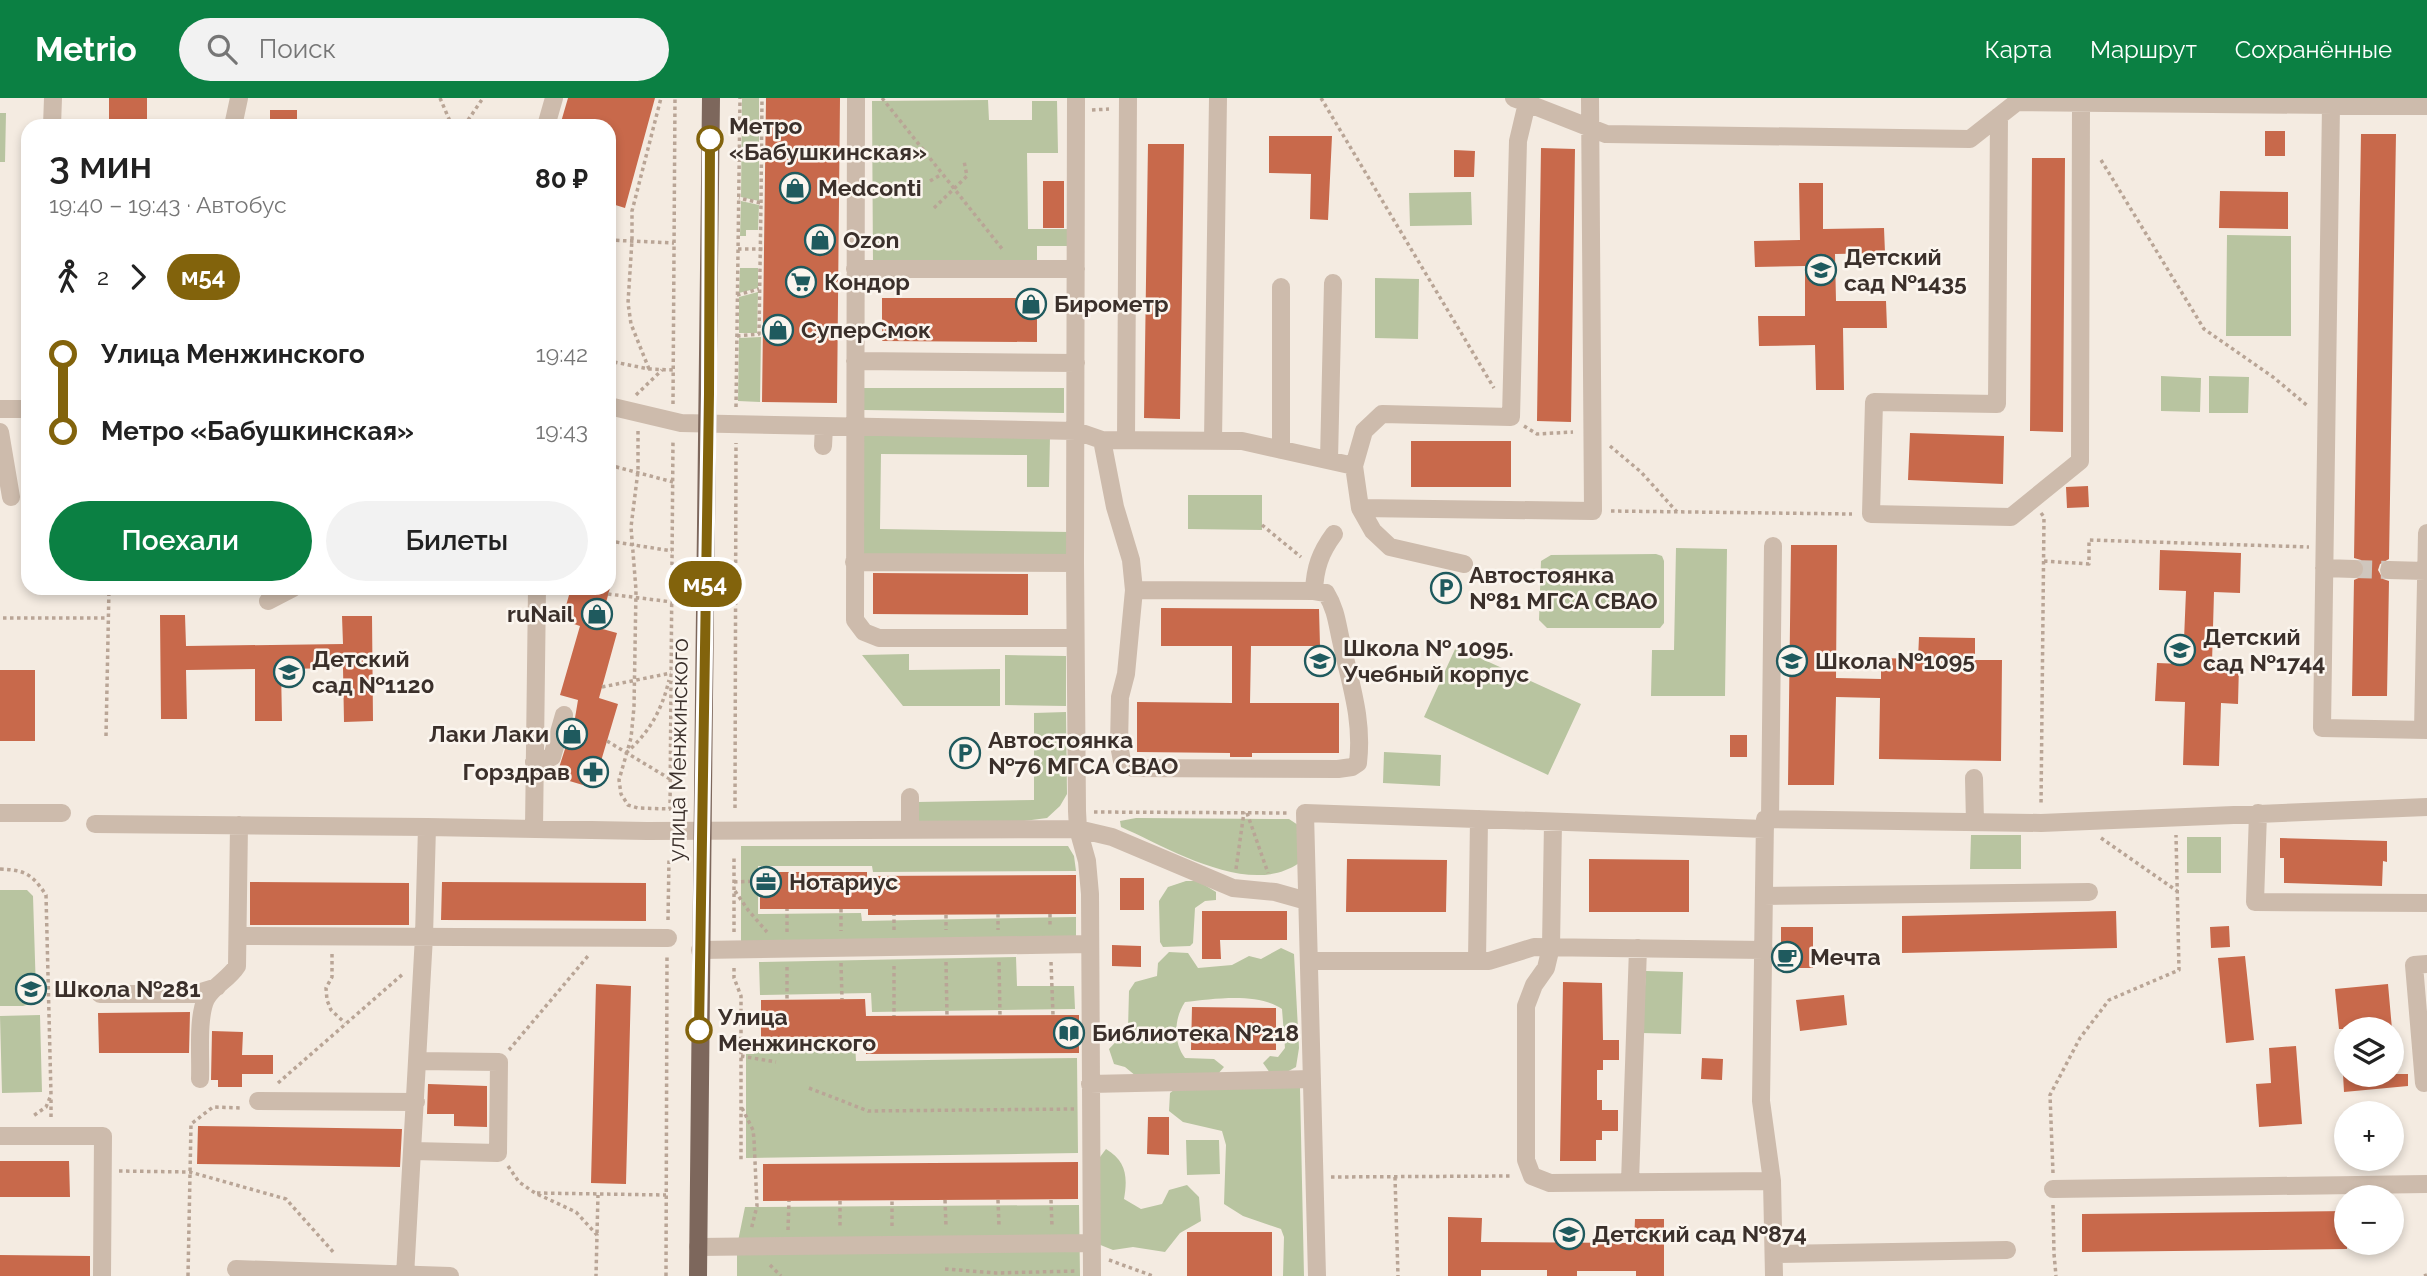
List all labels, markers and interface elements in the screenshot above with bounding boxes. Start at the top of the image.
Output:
search box [179,18,669,81]
text: Metrio [35,30,137,69]
icon: search [203,30,241,68]
text: Поиск [259,34,336,64]
text: Карта [1984,35,2052,64]
text: Маршрут [2090,35,2197,64]
text: Сохранённые [2235,35,2392,64]
place label: Метро «Бабушкинская» [729,112,927,165]
marker: Метро «Бабушкинская» [697,126,723,152]
text: 3 мин [49,142,152,187]
text: 80 ₽ [535,164,588,194]
shop icon: Medconti [778,171,812,205]
place label: Medconti [818,174,922,201]
text: 19:40 – 19:43 · Автобус [49,191,287,218]
shop icon: Ozon [803,223,837,257]
place label: Ozon [843,226,899,253]
place label: Детский сад №1435 [1844,243,1967,296]
school or university icon: Детский сад №1435 [1804,253,1838,287]
icon: walk [49,258,87,296]
icon: forward [119,258,157,296]
text: м54 [181,262,226,291]
text: 2 [97,263,109,290]
supermarket icon: Кондор [784,265,818,299]
place label: Кондор [824,268,910,295]
shop icon: Бирометр [1014,287,1048,321]
place label: Бирометр [1054,290,1169,317]
shop icon: СуперСмок [761,313,795,347]
place label: СуперСмок [801,316,931,343]
text: Улица Менжинского [101,339,365,369]
text: 19:42 [536,340,588,367]
text: Метро «Бабушкинская» [101,416,414,446]
text: 19:43 [536,417,588,444]
button: Поехали [49,501,312,581]
button: Билеты [326,501,588,581]
line badge: м54 [665,561,745,607]
place label: Автостоянка №81 МГСА СВАО [1469,561,1658,614]
text: м54 [683,569,727,598]
parking icon: Автостоянка №81 МГСА СВАО [1429,571,1463,605]
shop icon: ruNail [580,597,614,631]
place label: ruNail [507,600,575,627]
place label: Детский сад №1744 [2203,623,2325,676]
school or university icon: Детский сад №1744 [2163,633,2197,667]
place label: Школа № 1095. Учебный корпус [1342,634,1529,687]
street label: улица Менжинского [662,638,693,862]
school or university icon: Школа № 1095. Учебный корпус [1303,644,1337,678]
school or university icon: Школа №1095 [1775,644,1809,678]
place label: Детский сад №1120 [312,645,435,698]
place label: Школа №1095 [1815,647,1975,674]
school or university icon: Детский сад №1120 [272,655,306,689]
shop icon: Лаки Лаки [555,717,589,751]
place label: Лаки Лаки [429,720,549,747]
place label: Автостоянка №76 МГСА СВАО [988,726,1178,779]
parking icon: Автостоянка №76 МГСА СВАО [948,736,982,770]
pharmacy icon: Горздрав [576,755,610,789]
place label: Горздрав [462,758,570,785]
office icon: Нотариус [749,865,783,899]
place label: Нотариус [789,868,898,895]
cafe icon: Мечта [1770,940,1804,974]
place label: Мечта [1810,943,1881,970]
school or university icon: Школа №281 [14,972,48,1006]
place label: Школа №281 [54,975,201,1002]
place label: Улица Менжинского [717,1003,876,1056]
library icon: Библиотека №218 [1052,1016,1086,1050]
marker: Улица Менжинского [686,1017,712,1043]
map controls [2334,1017,2404,1255]
button: layers [2334,1017,2404,1087]
place label: Библиотека №218 [1092,1019,1299,1046]
button: + [2334,1101,2404,1171]
button: − [2334,1185,2404,1255]
school or university icon: Детский сад №874 [1552,1217,1586,1251]
place label: Детский сад №874 [1592,1220,1807,1247]

